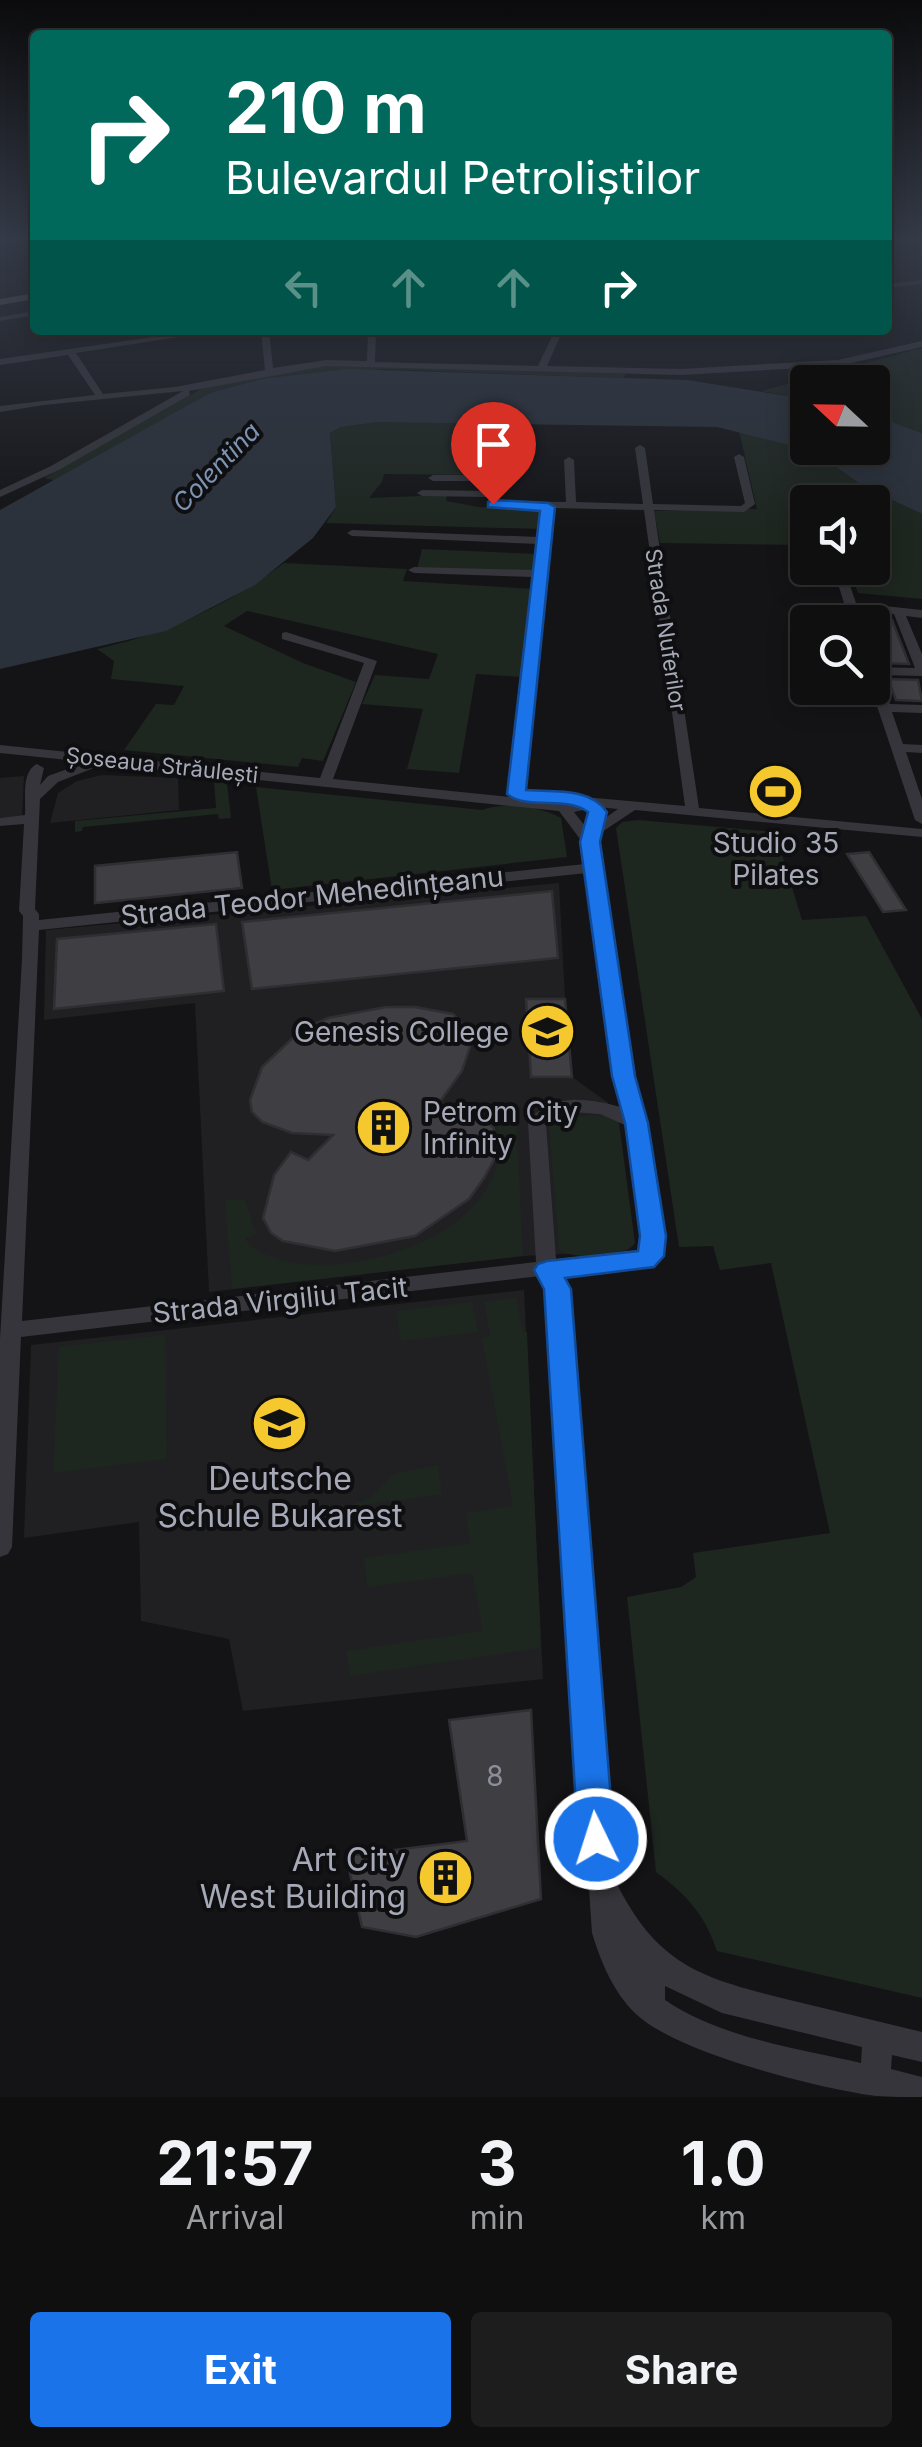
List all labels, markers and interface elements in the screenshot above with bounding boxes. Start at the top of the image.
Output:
text: 210 m [225,65,427,150]
icon: right [60,70,190,200]
text: Bulevardul Petroliștilor [225,150,700,205]
icon: left [276,260,331,315]
icon: ahead [381,260,436,315]
icon: ahead [486,260,541,315]
icon: right [591,260,646,315]
north arrow [790,365,890,465]
map controls [790,365,890,705]
pin [451,402,536,505]
water label: Colentina [166,416,266,518]
icon: arrive [466,417,521,472]
button: sound [790,485,890,585]
street label: Strada Nuferilor [640,547,692,713]
button: search [790,605,890,705]
street label: Șoseaua Străulești [65,742,259,789]
sports icon: Studio 35 Pilates [746,762,806,822]
place label: Studio 35 Pilates [713,826,839,892]
street label: Strada Teodor Mehedințeanu [119,859,505,933]
school or university icon: Genesis College [518,1002,578,1062]
place label: Genesis College [294,1015,509,1049]
place label: Petrom City Infinity [423,1095,578,1161]
building icon: Petrom City Infinity [354,1098,414,1158]
street label: Strada Virgiliu Tacit [151,1270,409,1330]
school or university icon: Deutsche Schule Bukarest [250,1394,310,1454]
place label: Deutsche Schule Bukarest [158,1459,402,1535]
house number: 8 [486,1759,504,1793]
position arrow [544,1787,648,1891]
place label: Art City West Building [200,1840,406,1916]
building icon: Art City West Building [415,1847,475,1907]
text: 21:57 [156,2127,313,2199]
text: 3 [478,2127,517,2199]
text: 1.0 [681,2127,766,2199]
text: Arrival [186,2198,284,2237]
text: min [470,2198,525,2237]
text: km [700,2198,746,2237]
button: Exit [30,2312,451,2427]
button: Share [471,2312,892,2427]

